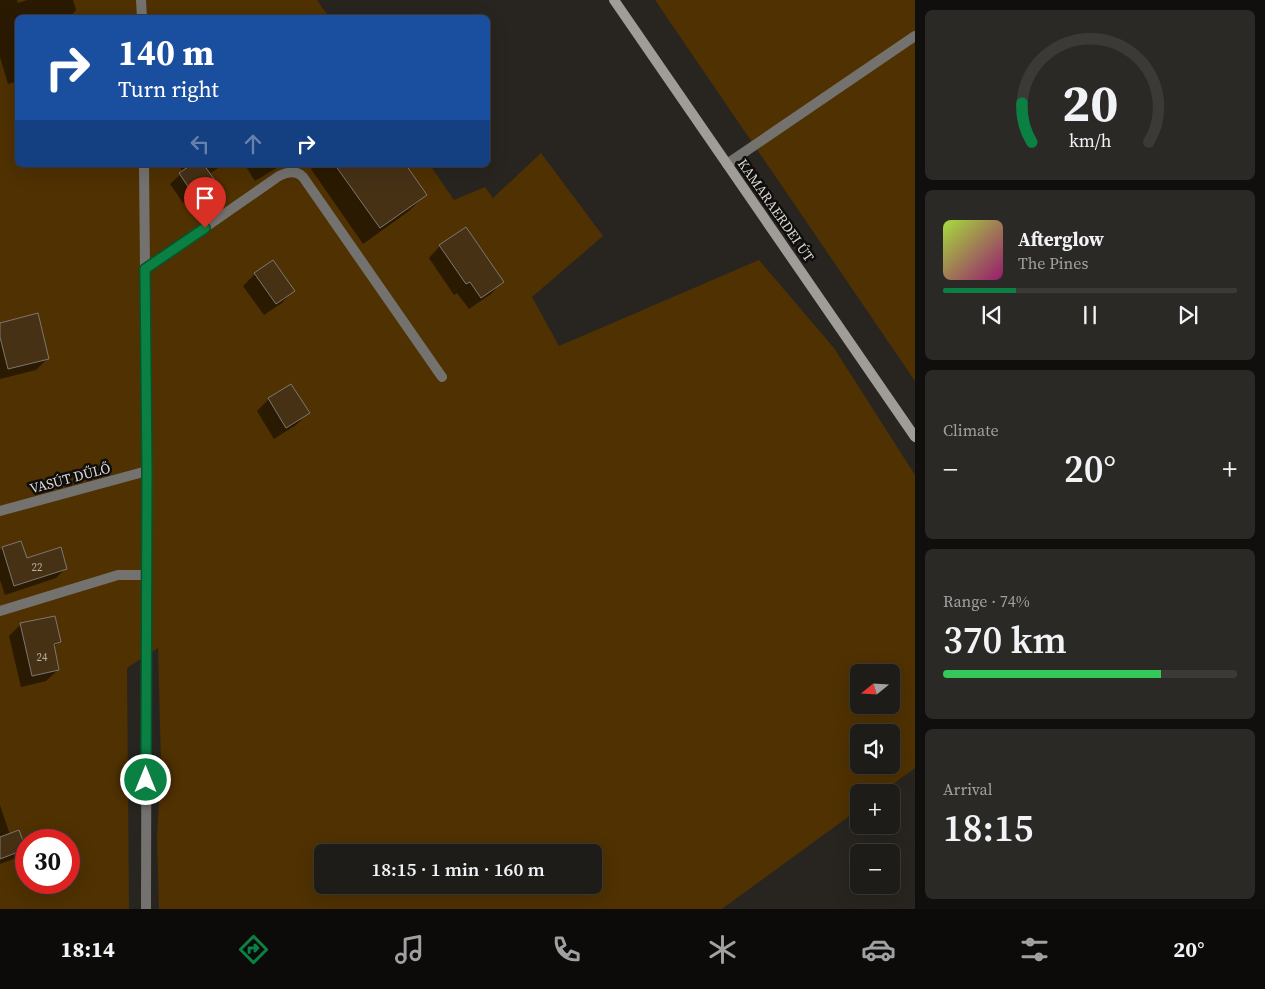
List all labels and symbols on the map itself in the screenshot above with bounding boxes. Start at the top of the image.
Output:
street label: KAMARAERDEI ÚT [733,155,819,266]
pin [184,177,226,228]
street label: VASÚT DŰLŐ [27,458,113,498]
house number: 22 [32,560,43,575]
house number: 24 [37,650,48,665]
north arrow [850,664,900,714]
position arrow [119,753,171,805]
speed limit sign: 30 [15,829,80,894]

